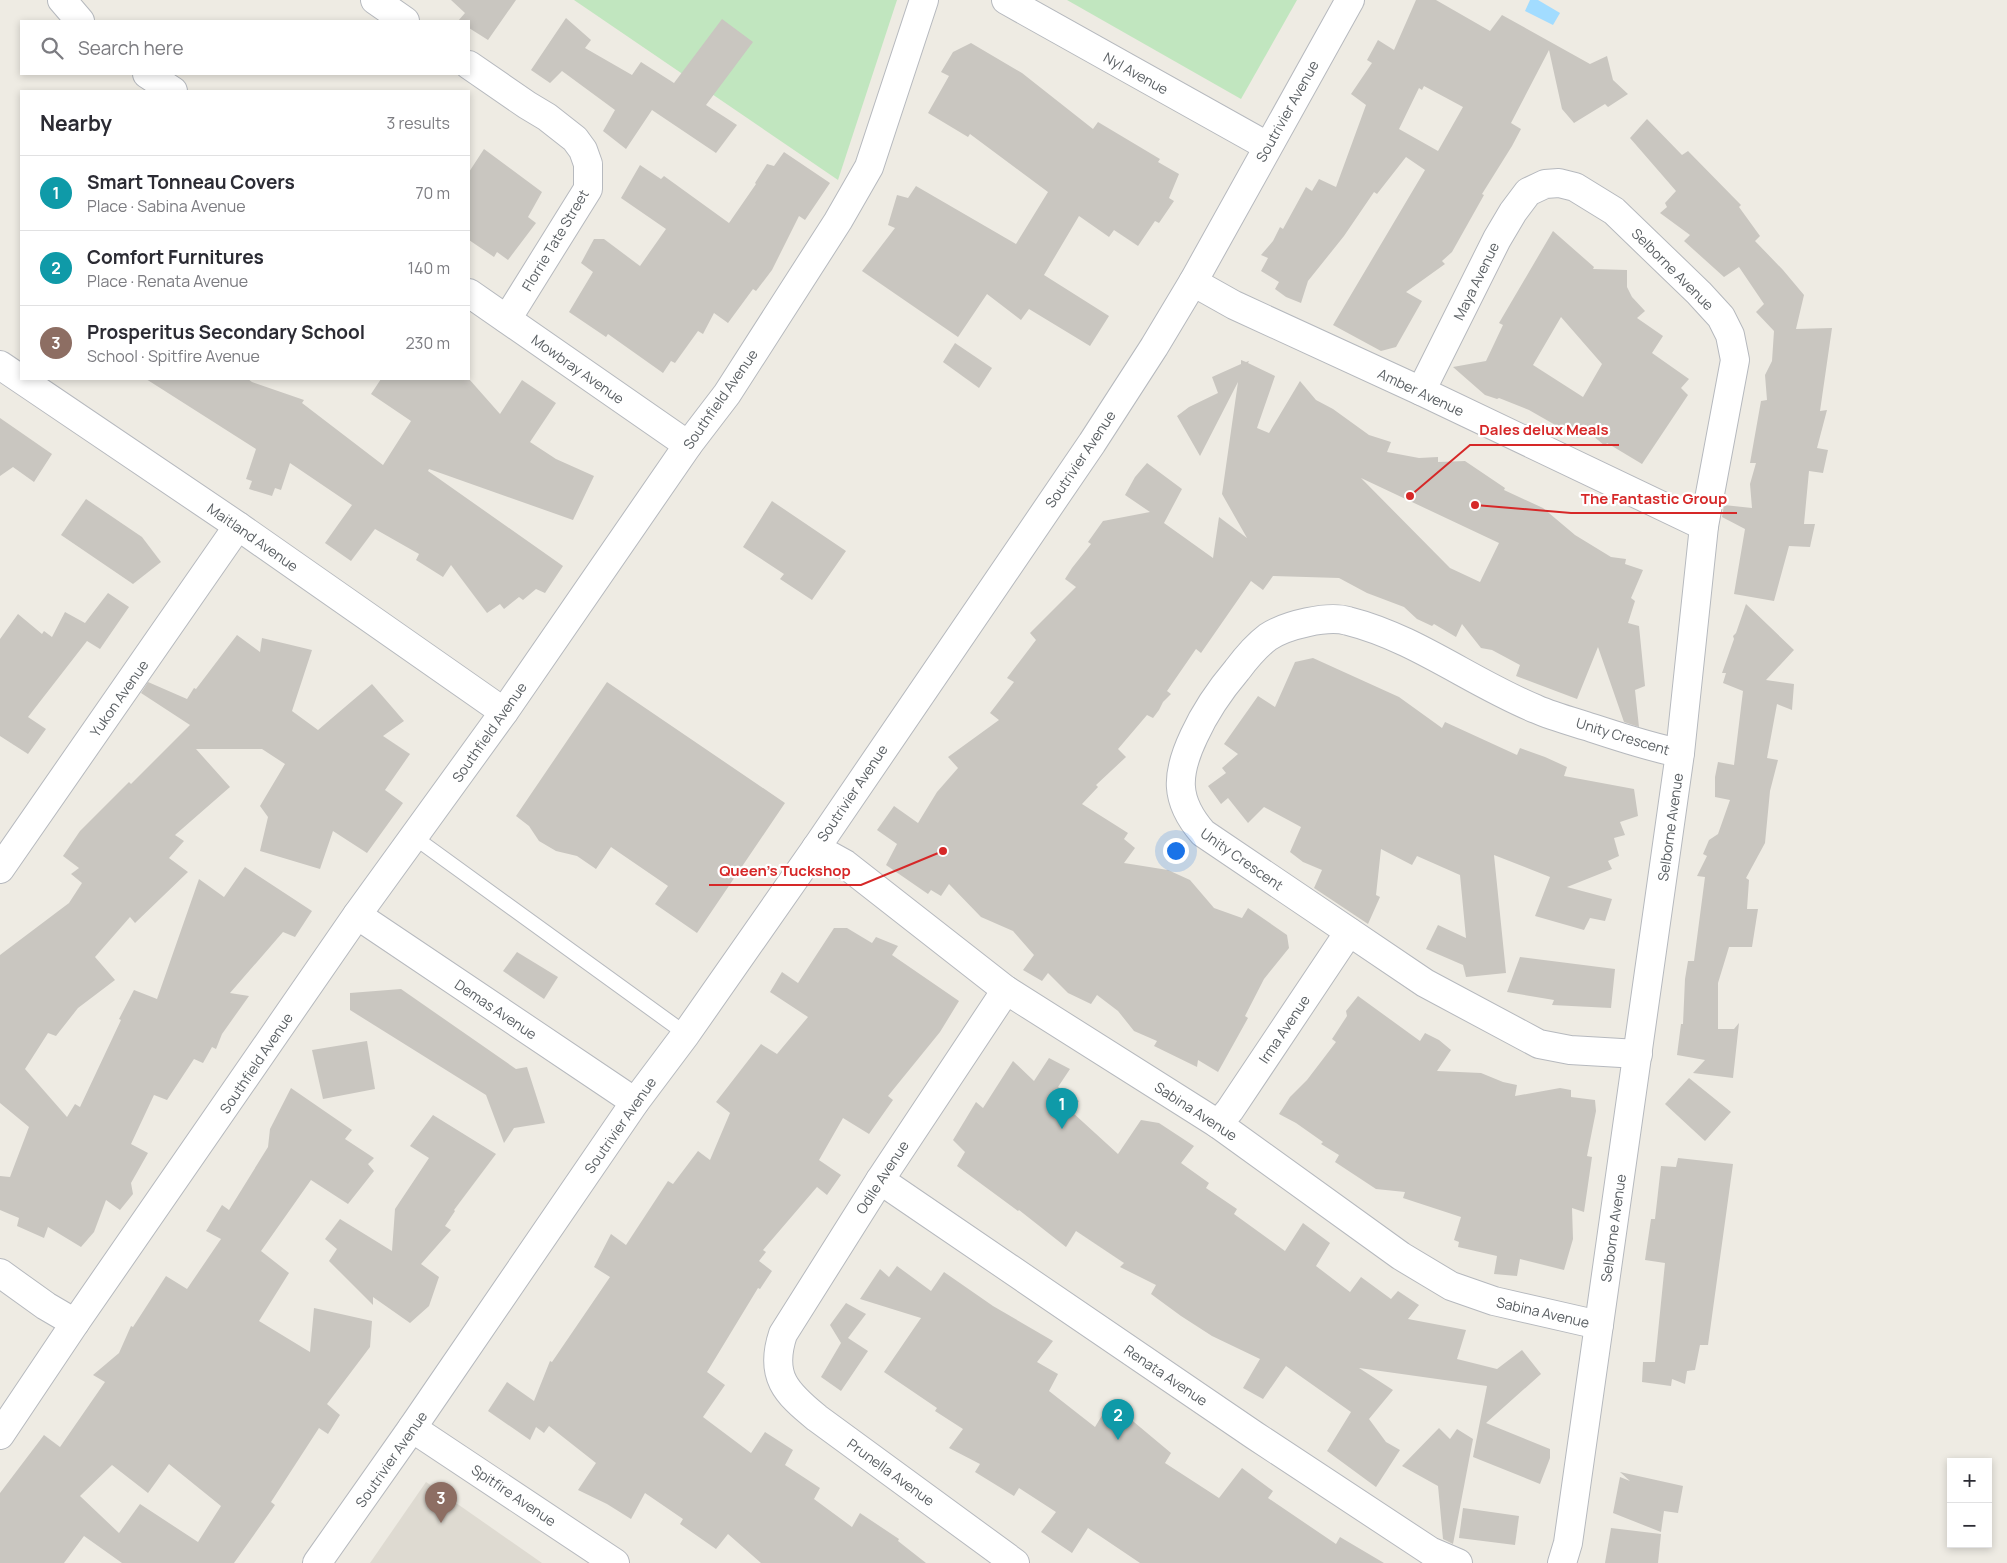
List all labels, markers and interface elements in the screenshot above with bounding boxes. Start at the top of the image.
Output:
search box [20,20,470,75]
icon: search [38,34,66,62]
text: Search here [78,35,184,61]
street label: Nyl Avenue [1100,47,1172,99]
street label: Soutrivier Avenue [1251,57,1323,165]
text: Nearby [40,109,112,137]
text: 3 results [387,112,450,134]
text: Smart Tonneau Covers [87,169,295,195]
text: 1 [52,182,60,204]
text: 70 m [415,182,450,204]
street label: Florrie Tate Street [517,185,593,294]
text: Place · Sabina Avenue [87,195,246,217]
street label: Selborne Avenue [1628,224,1718,314]
street label: Maya Avenue [1449,239,1503,323]
text: Comfort Furnitures [87,244,264,270]
text: 2 [51,257,61,279]
text: 140 m [408,257,450,279]
text: Place · Renata Avenue [87,270,248,292]
text: Prosperitus Secondary School [87,319,365,345]
street label: Mowbray Avenue [528,330,628,408]
text: 3 [51,332,61,354]
text: 230 m [406,332,450,354]
text: School · Spitfire Avenue [87,345,260,367]
street label: Southfield Avenue [678,345,762,453]
street label: Amber Avenue [1375,364,1467,420]
street label: Soutrivier Avenue [1040,407,1120,511]
callout: Dales delux Meals [1470,415,1619,445]
text: Dales delux Meals [1479,419,1609,440]
callout: The Fantastic Group [1571,483,1737,513]
text: The Fantastic Group [1581,488,1727,509]
street label: Maitland Avenue [204,499,302,575]
street label: Yukon Avenue [86,656,152,740]
street label: Southfield Avenue [447,678,531,786]
street label: Unity Crescent [1574,713,1672,759]
street label: Soutrivier Avenue [812,741,892,845]
street label: Selborne Avenue [1653,772,1687,882]
street label: Unity Crescent [1197,823,1287,895]
your location [1163,838,1189,864]
callout: Queen's Tuckshop [709,855,861,885]
text: Queen's Tuckshop [719,860,851,881]
street label: Demas Avenue [451,975,541,1043]
street label: Irma Avenue [1254,991,1314,1067]
street label: Southfield Avenue [215,1009,297,1117]
street label: Soutrivier Avenue [580,1073,660,1177]
street label: Sabina Avenue [1151,1077,1241,1145]
pin: 1 [1046,1088,1078,1129]
street label: Odile Avenue [851,1137,913,1217]
street label: Selborne Avenue [1596,1173,1630,1283]
street label: Sabina Avenue [1495,1292,1591,1332]
street label: Renata Avenue [1120,1340,1212,1410]
pin: 2 [1102,1399,1134,1440]
street label: Soutrivier Avenue [351,1407,431,1511]
street label: Prunella Avenue [844,1434,938,1510]
map controls [1947,1458,1992,1548]
button: + [1947,1458,1992,1503]
street label: Spitfire Avenue [468,1460,560,1530]
pin: 3 [425,1482,457,1523]
button: − [1947,1503,1992,1548]

